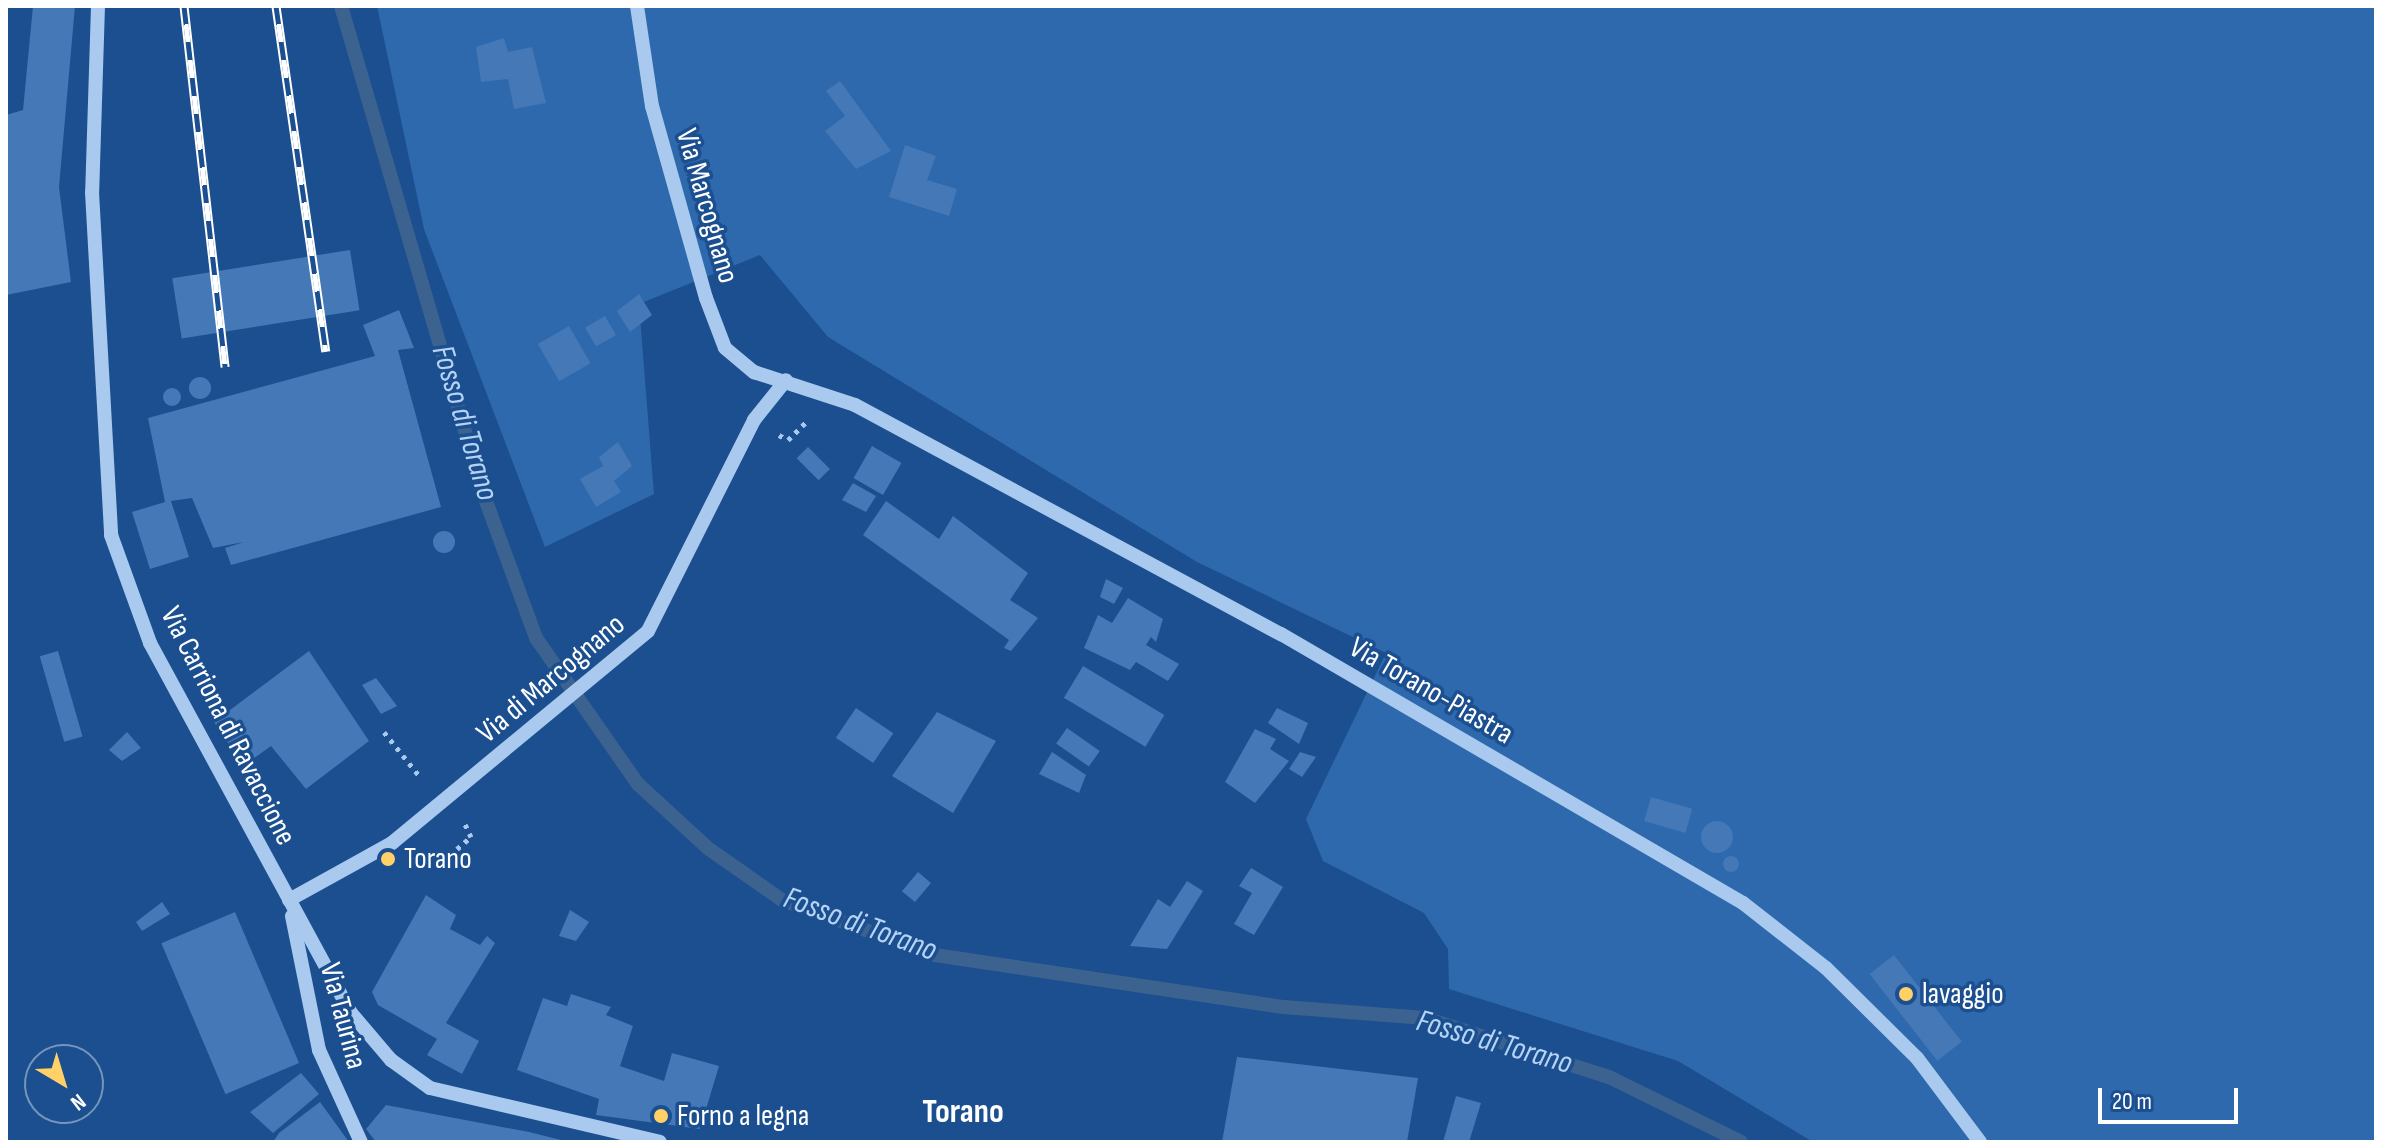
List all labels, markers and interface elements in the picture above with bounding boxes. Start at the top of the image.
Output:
street label: Via Marcognano [668,125,746,287]
water label: Fosso di Torano [422,341,506,505]
street label: Via Carriona di Ravaccione [152,601,304,851]
street label: Via di Marcognano [470,607,632,751]
street label: Via Torano-Piastra [1343,630,1519,752]
place label: Torano [404,841,472,877]
marker: Torano [379,850,397,868]
water label: Fosso di Torano [778,880,942,970]
street label: Via Taurina [312,959,374,1073]
place label: lavaggio [1922,976,2004,1012]
marker: lavaggio [1897,985,1915,1003]
water label: Fosso di Torano [1412,1002,1576,1084]
north arrow [24,1044,104,1124]
scale bar [2102,1072,2242,1122]
text: N [65,1087,91,1116]
text: 20 m [2112,1087,2152,1116]
district label: Torano [922,1092,1004,1132]
place label: Forno a legna [677,1098,809,1134]
marker: Forno a legna [652,1107,670,1125]

